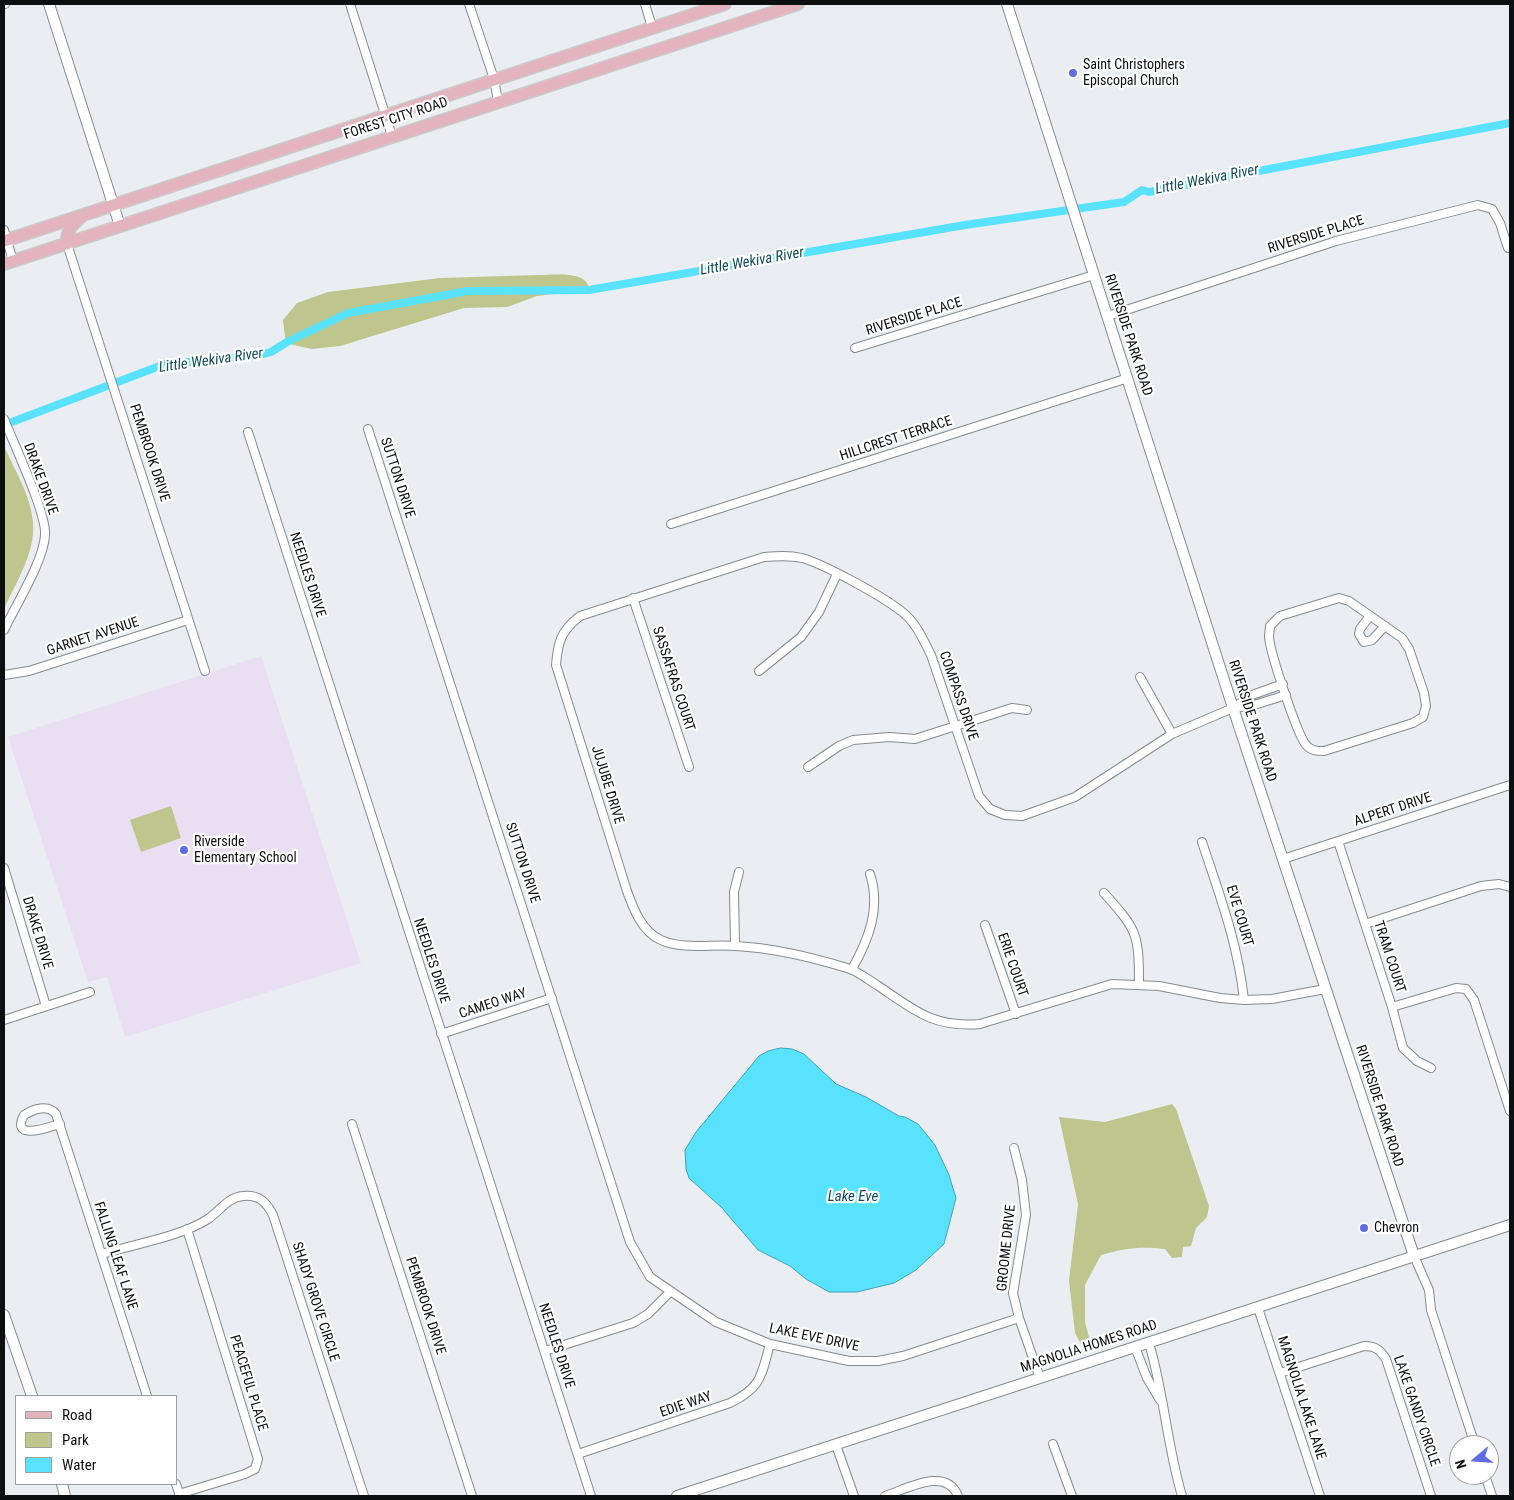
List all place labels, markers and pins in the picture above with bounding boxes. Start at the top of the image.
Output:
place label: Saint Christophers Episcopal Church [1083,57,1185,90]
marker: Saint Christophers Episcopal Church [1067,67,1079,79]
place label: Riverside Elementary School [194,834,297,866]
marker: Riverside Elementary School [178,844,190,856]
place label: Chevron [1374,1220,1419,1236]
marker: Chevron [1358,1222,1370,1234]

